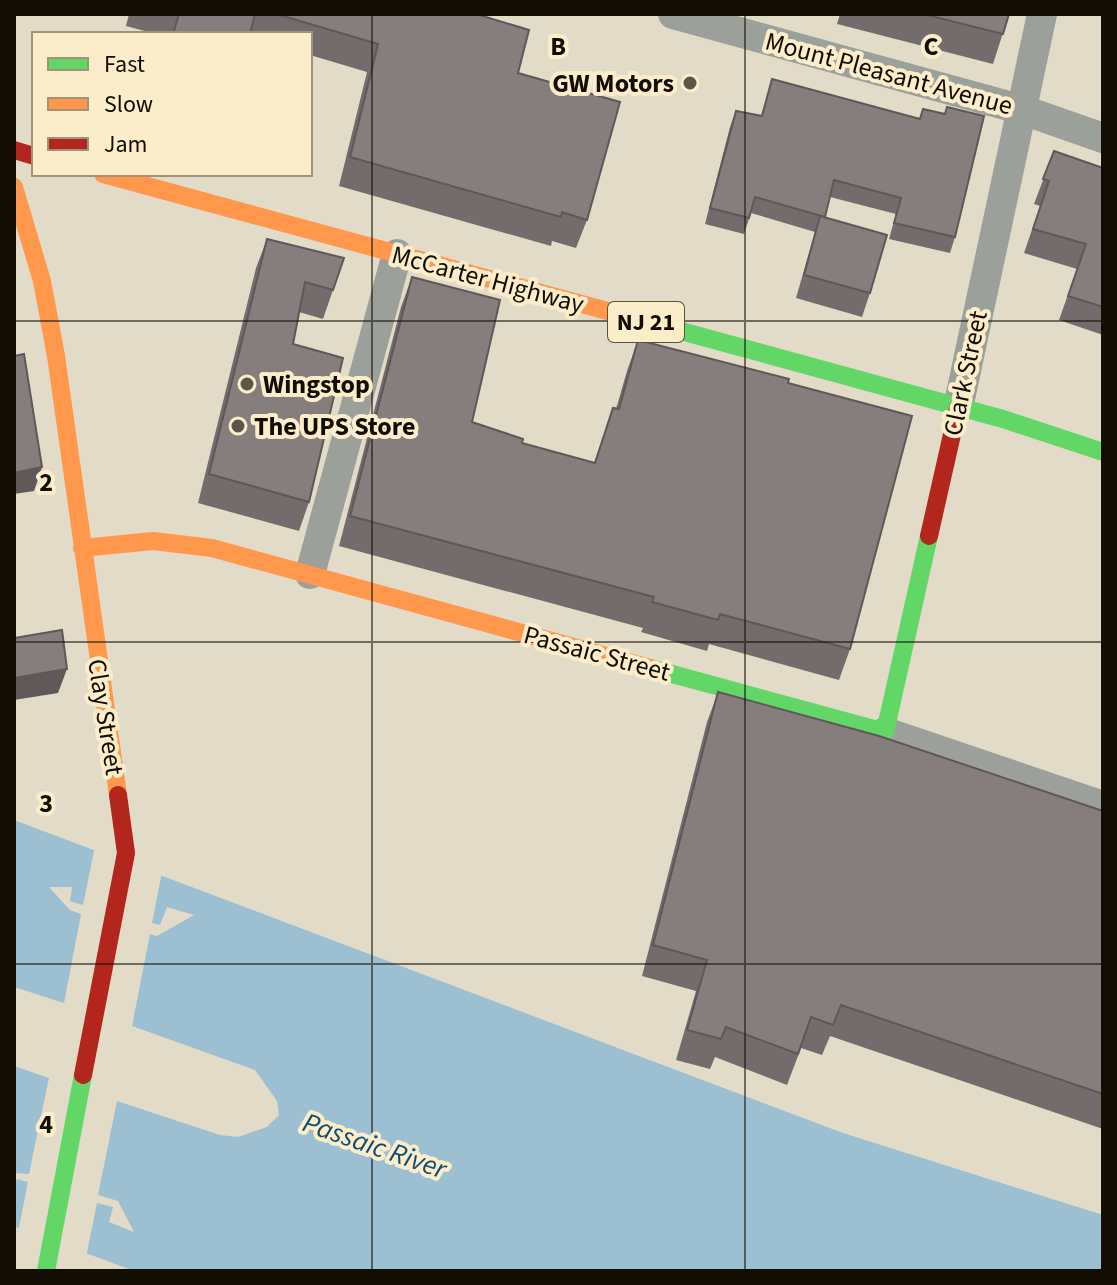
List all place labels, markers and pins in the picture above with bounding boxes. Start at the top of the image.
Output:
place label: GW Motors [552,65,674,102]
marker: GW Motors [681,74,699,92]
place label: Wingstop [263,366,370,403]
marker: Wingstop [238,375,256,393]
place label: The UPS Store [254,408,415,445]
marker: The UPS Store [229,417,247,435]

